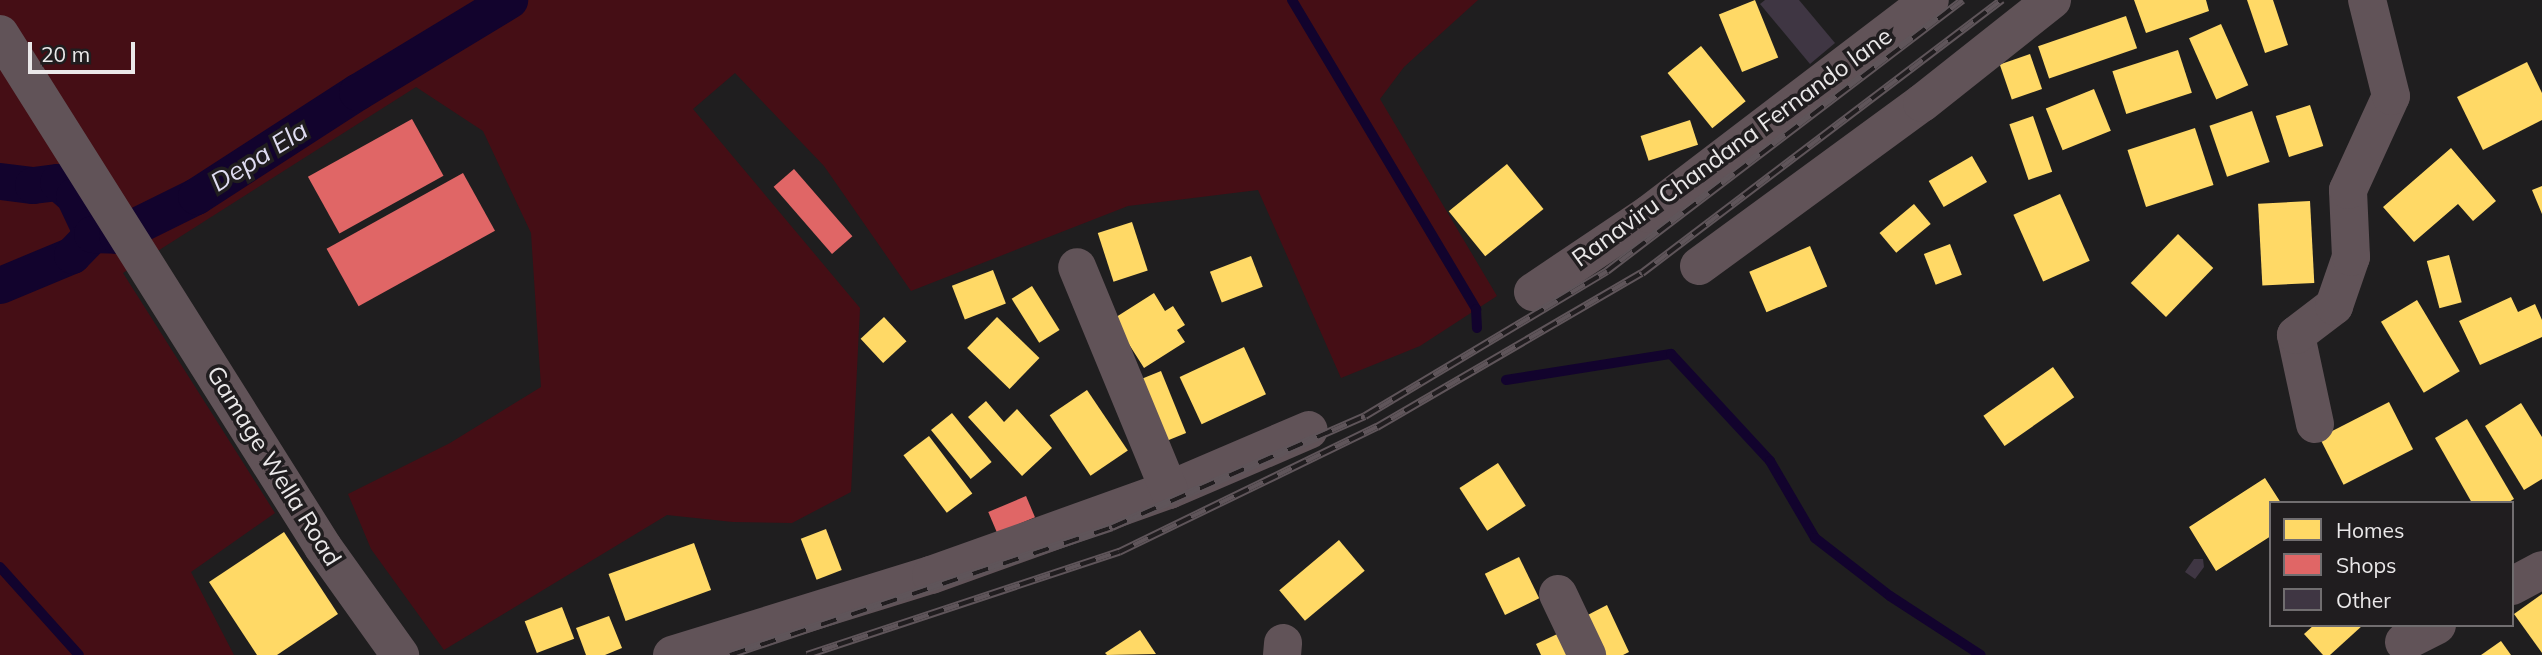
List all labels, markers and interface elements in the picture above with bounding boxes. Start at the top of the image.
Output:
street label: Ranaviru Chandana Fernando lane [1567,21,1897,273]
scale bar [32,28,138,72]
text: 20 m [41,41,90,67]
water label: Depa Ela [205,114,313,198]
street label: Gamage Wella Road [201,361,347,571]
legend [2269,501,2514,627]
text: Homes [2336,517,2404,543]
text: Shops [2336,552,2396,578]
text: Other [2336,587,2391,613]

